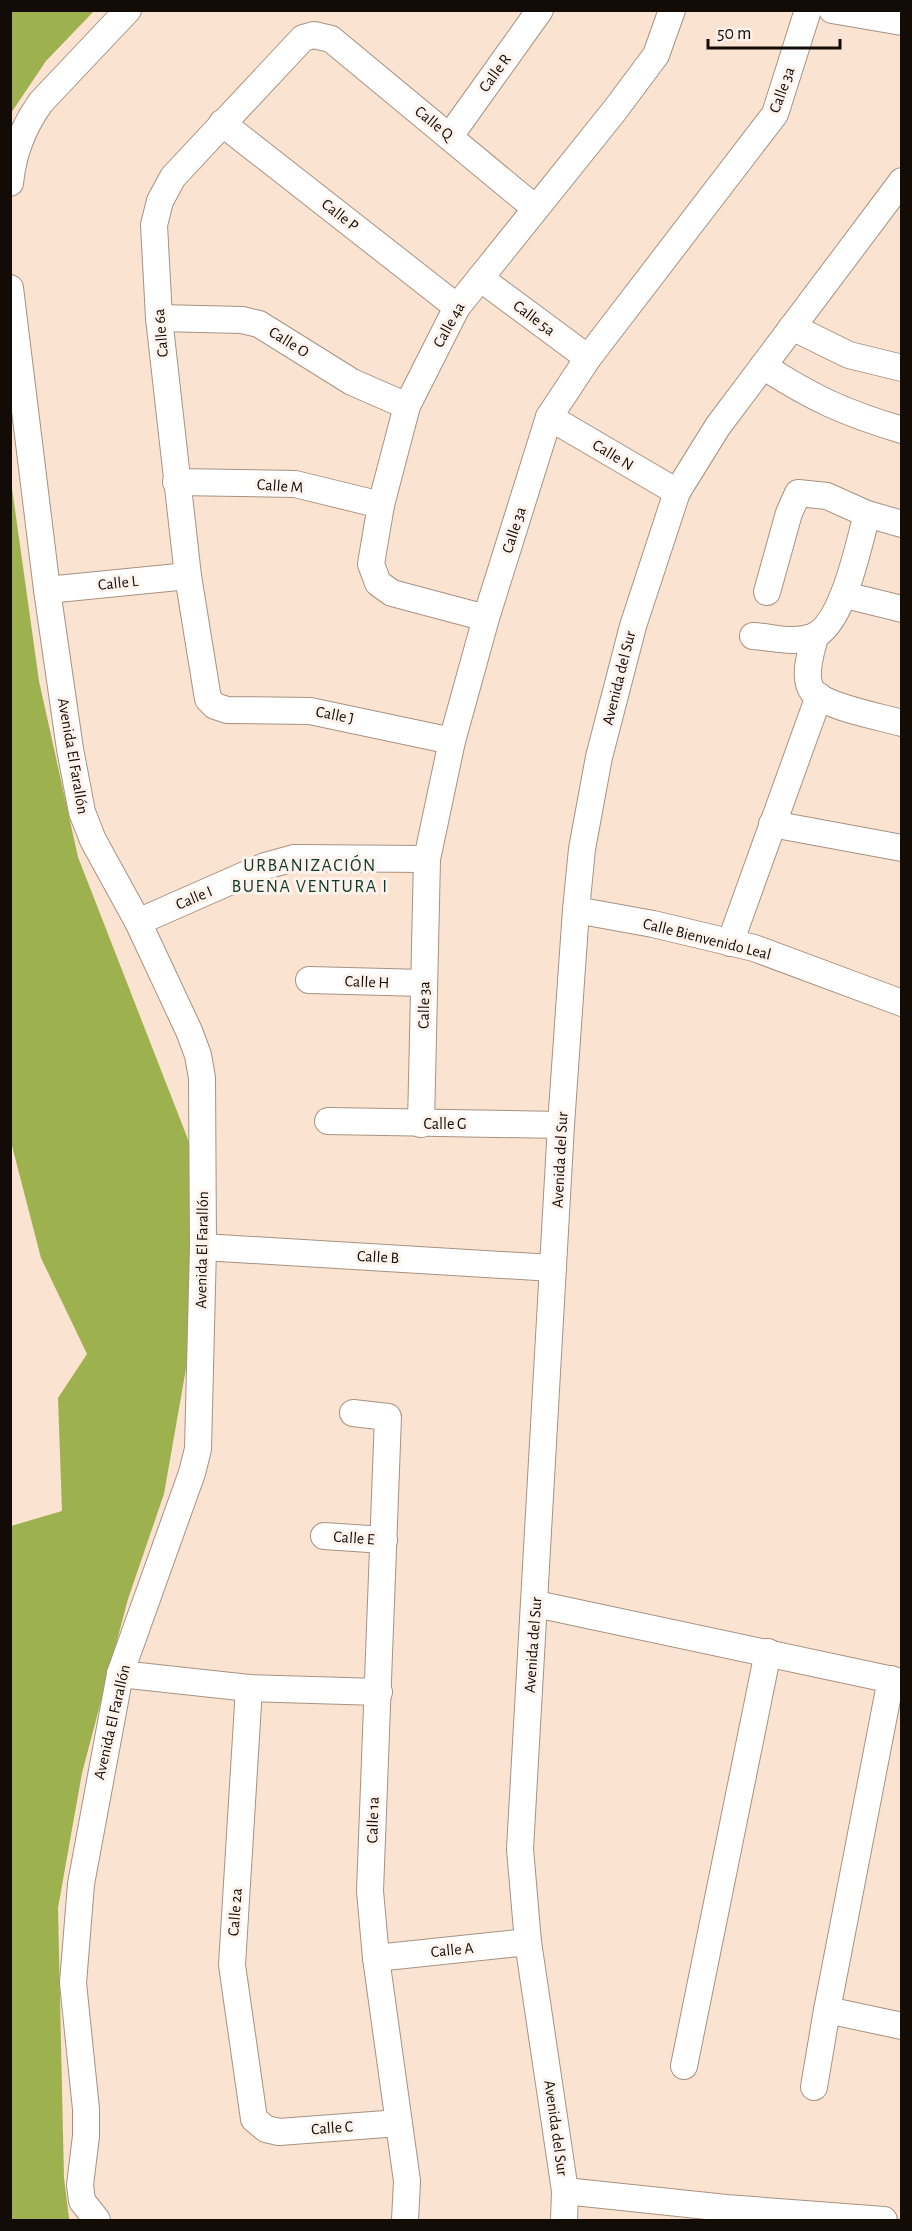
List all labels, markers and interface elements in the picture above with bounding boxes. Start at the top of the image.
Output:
scale bar [708,12,840,50]
text: 50 m [717,25,751,43]
street label: Calle R [476,51,514,95]
street label: Calle 3a [766,65,798,115]
street label: Calle Q [411,103,457,145]
street label: Calle P [319,196,361,234]
street label: Calle 5a [510,297,558,339]
street label: Calle 4a [430,300,468,350]
street label: Calle 6a [151,308,171,358]
street label: Calle O [266,324,312,360]
street label: Calle N [590,437,636,473]
street label: Calle M [256,476,304,496]
street label: Calle 3a [499,505,529,555]
street label: Calle L [97,573,139,593]
street label: Avenida del Sur [600,629,639,727]
street label: Avenida El Farallón [55,697,91,815]
street label: Calle J [315,703,355,727]
district label: URBANIZACIÓN BUENA VENTURA I [232,854,388,896]
street label: Calle I [173,883,215,913]
street label: Calle Bienvenido Leal [641,915,773,963]
street label: Calle H [344,973,390,991]
street label: Calle 3a [416,981,432,1029]
street label: Avenida del Sur [549,1111,571,1209]
street label: Calle G [423,1116,467,1132]
street label: Avenida El Farallón [193,1191,211,1309]
street label: Calle B [356,1248,400,1266]
street label: Calle E [333,1529,375,1547]
street label: Avenida del Sur [522,1596,544,1694]
street label: Avenida El Farallón [91,1663,133,1781]
street label: Calle 1a [364,1796,382,1844]
street label: Calle 2a [225,1887,245,1937]
street label: Calle A [430,1940,474,1960]
street label: Avenida del Sur [541,2079,571,2178]
street label: Calle C [311,2119,353,2137]

